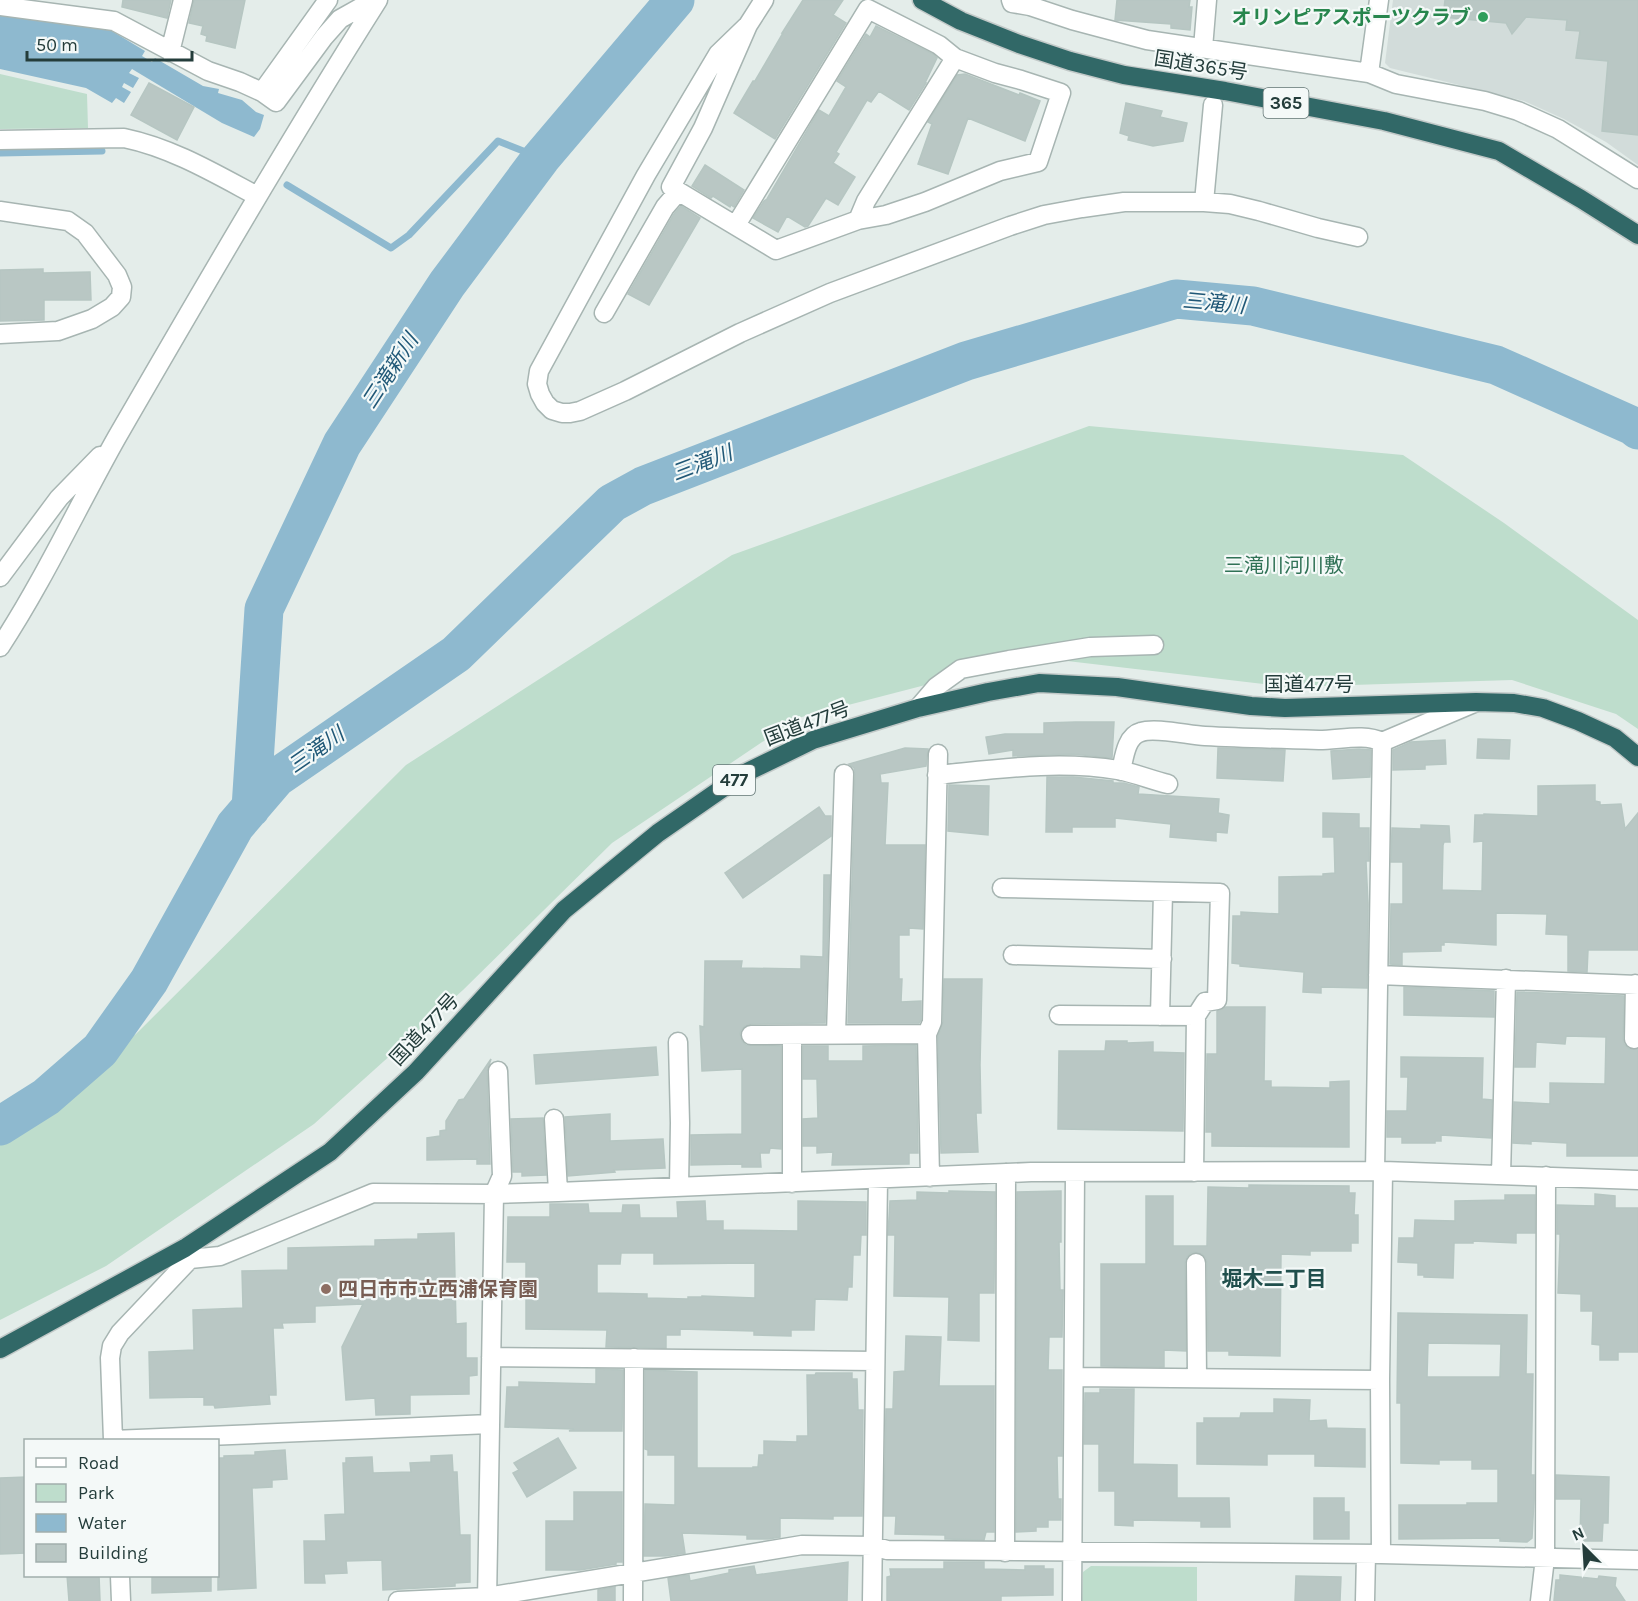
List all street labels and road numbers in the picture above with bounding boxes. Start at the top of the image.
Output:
street label: 国道365号 [1152,47,1249,84]
road number: 365 [1264,88,1308,118]
street label: 国道477号 [1264,673,1354,696]
street label: 国道477号 [761,697,853,750]
road number: 477 [713,765,755,795]
street label: 国道477号 [385,989,463,1070]

